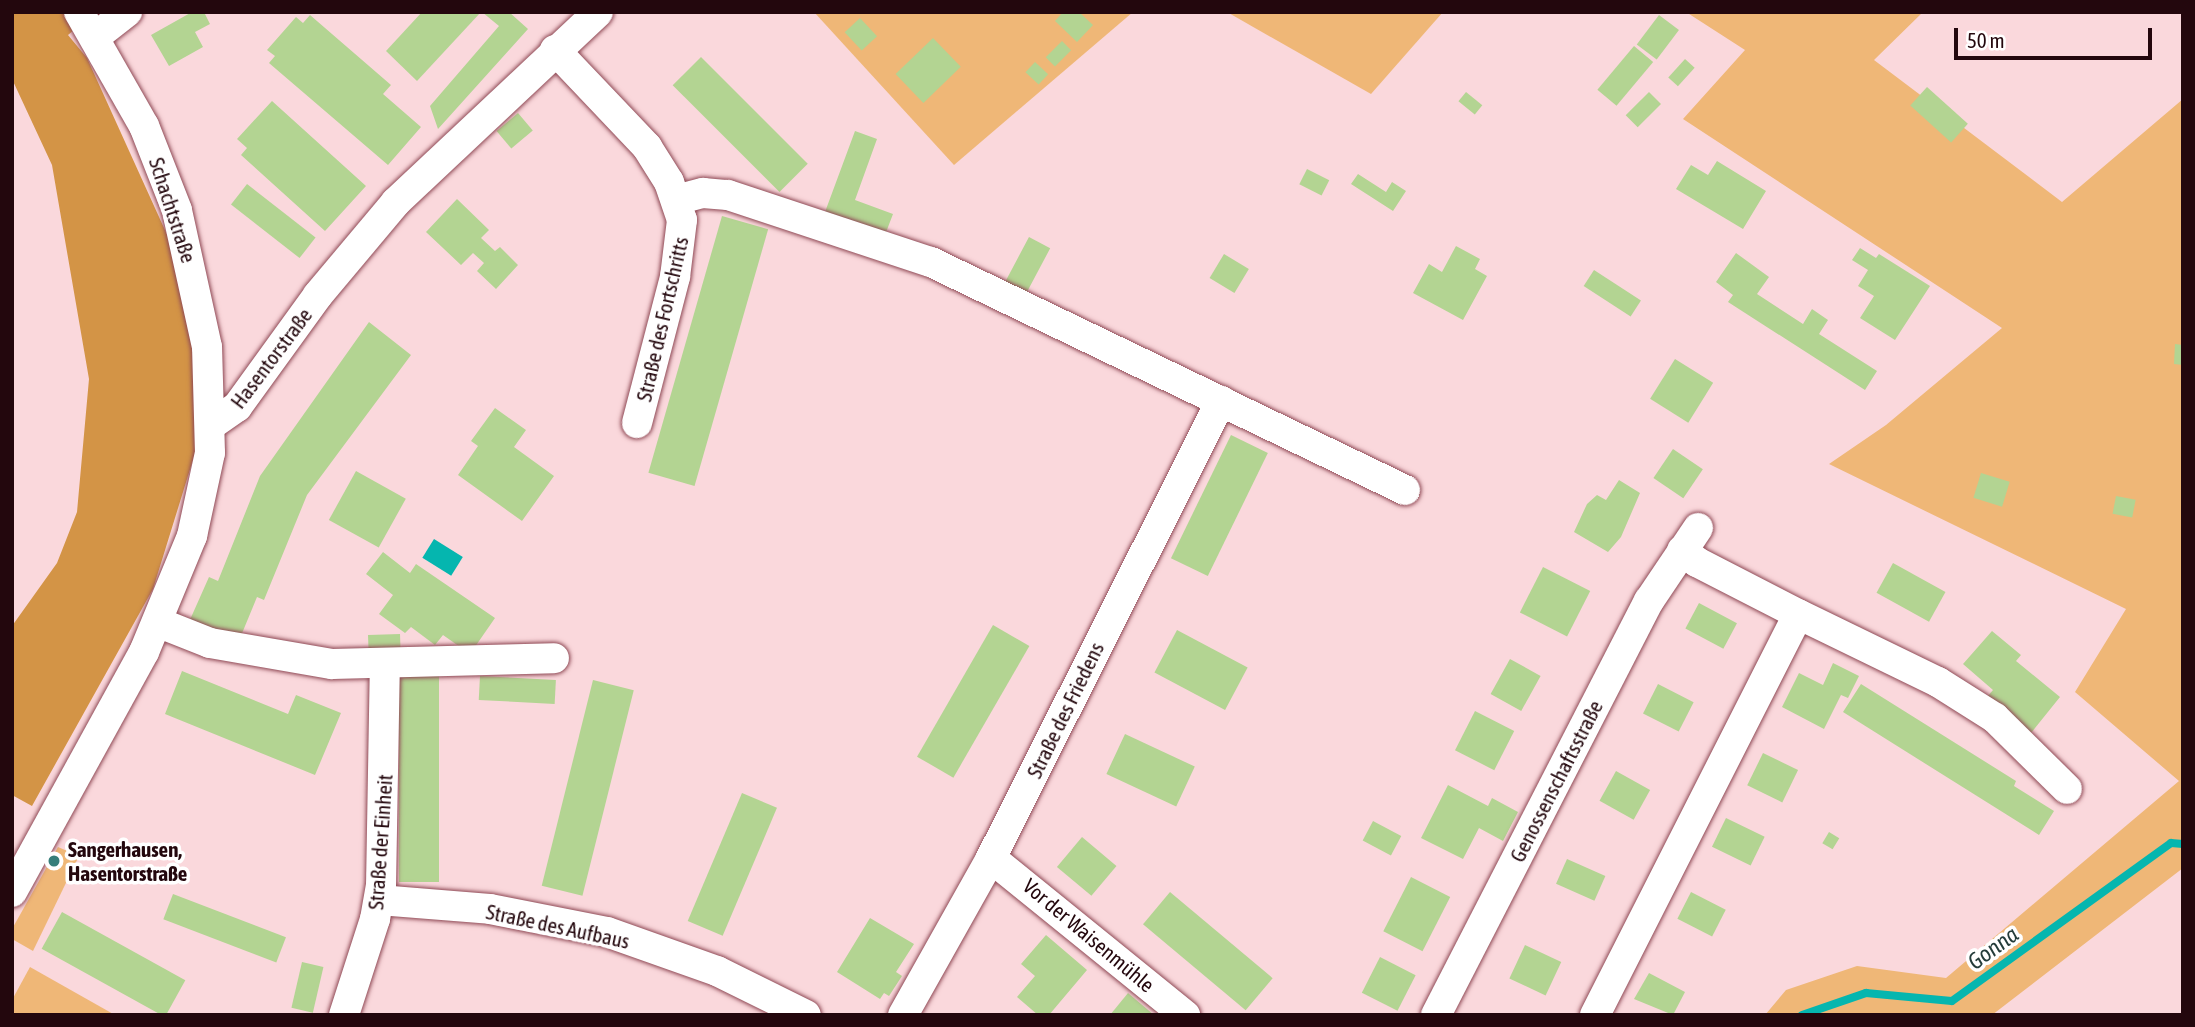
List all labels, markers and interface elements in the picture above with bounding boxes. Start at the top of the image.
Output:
scale bar [1957,14,2155,58]
text: 50 m [1967,28,2005,52]
street label: Schachtstraße [144,154,202,266]
street label: Straße des Fortschritts [631,234,693,404]
street label: Hasentorstraße [225,303,317,413]
street label: Straße des Friedens [1021,638,1109,782]
street label: Genossenschaftsstraße [1504,696,1608,866]
street label: Straße der Einheit [363,773,397,911]
place label: Sangerhausen, Hasentorstraße [68,836,187,886]
marker: Sangerhausen, Hasentorstraße [46,853,62,869]
street label: Vor der Waisenmühle [1018,873,1160,997]
street label: Straße des Aufbaus [484,899,632,953]
water label: Gonna [1962,920,2024,976]

